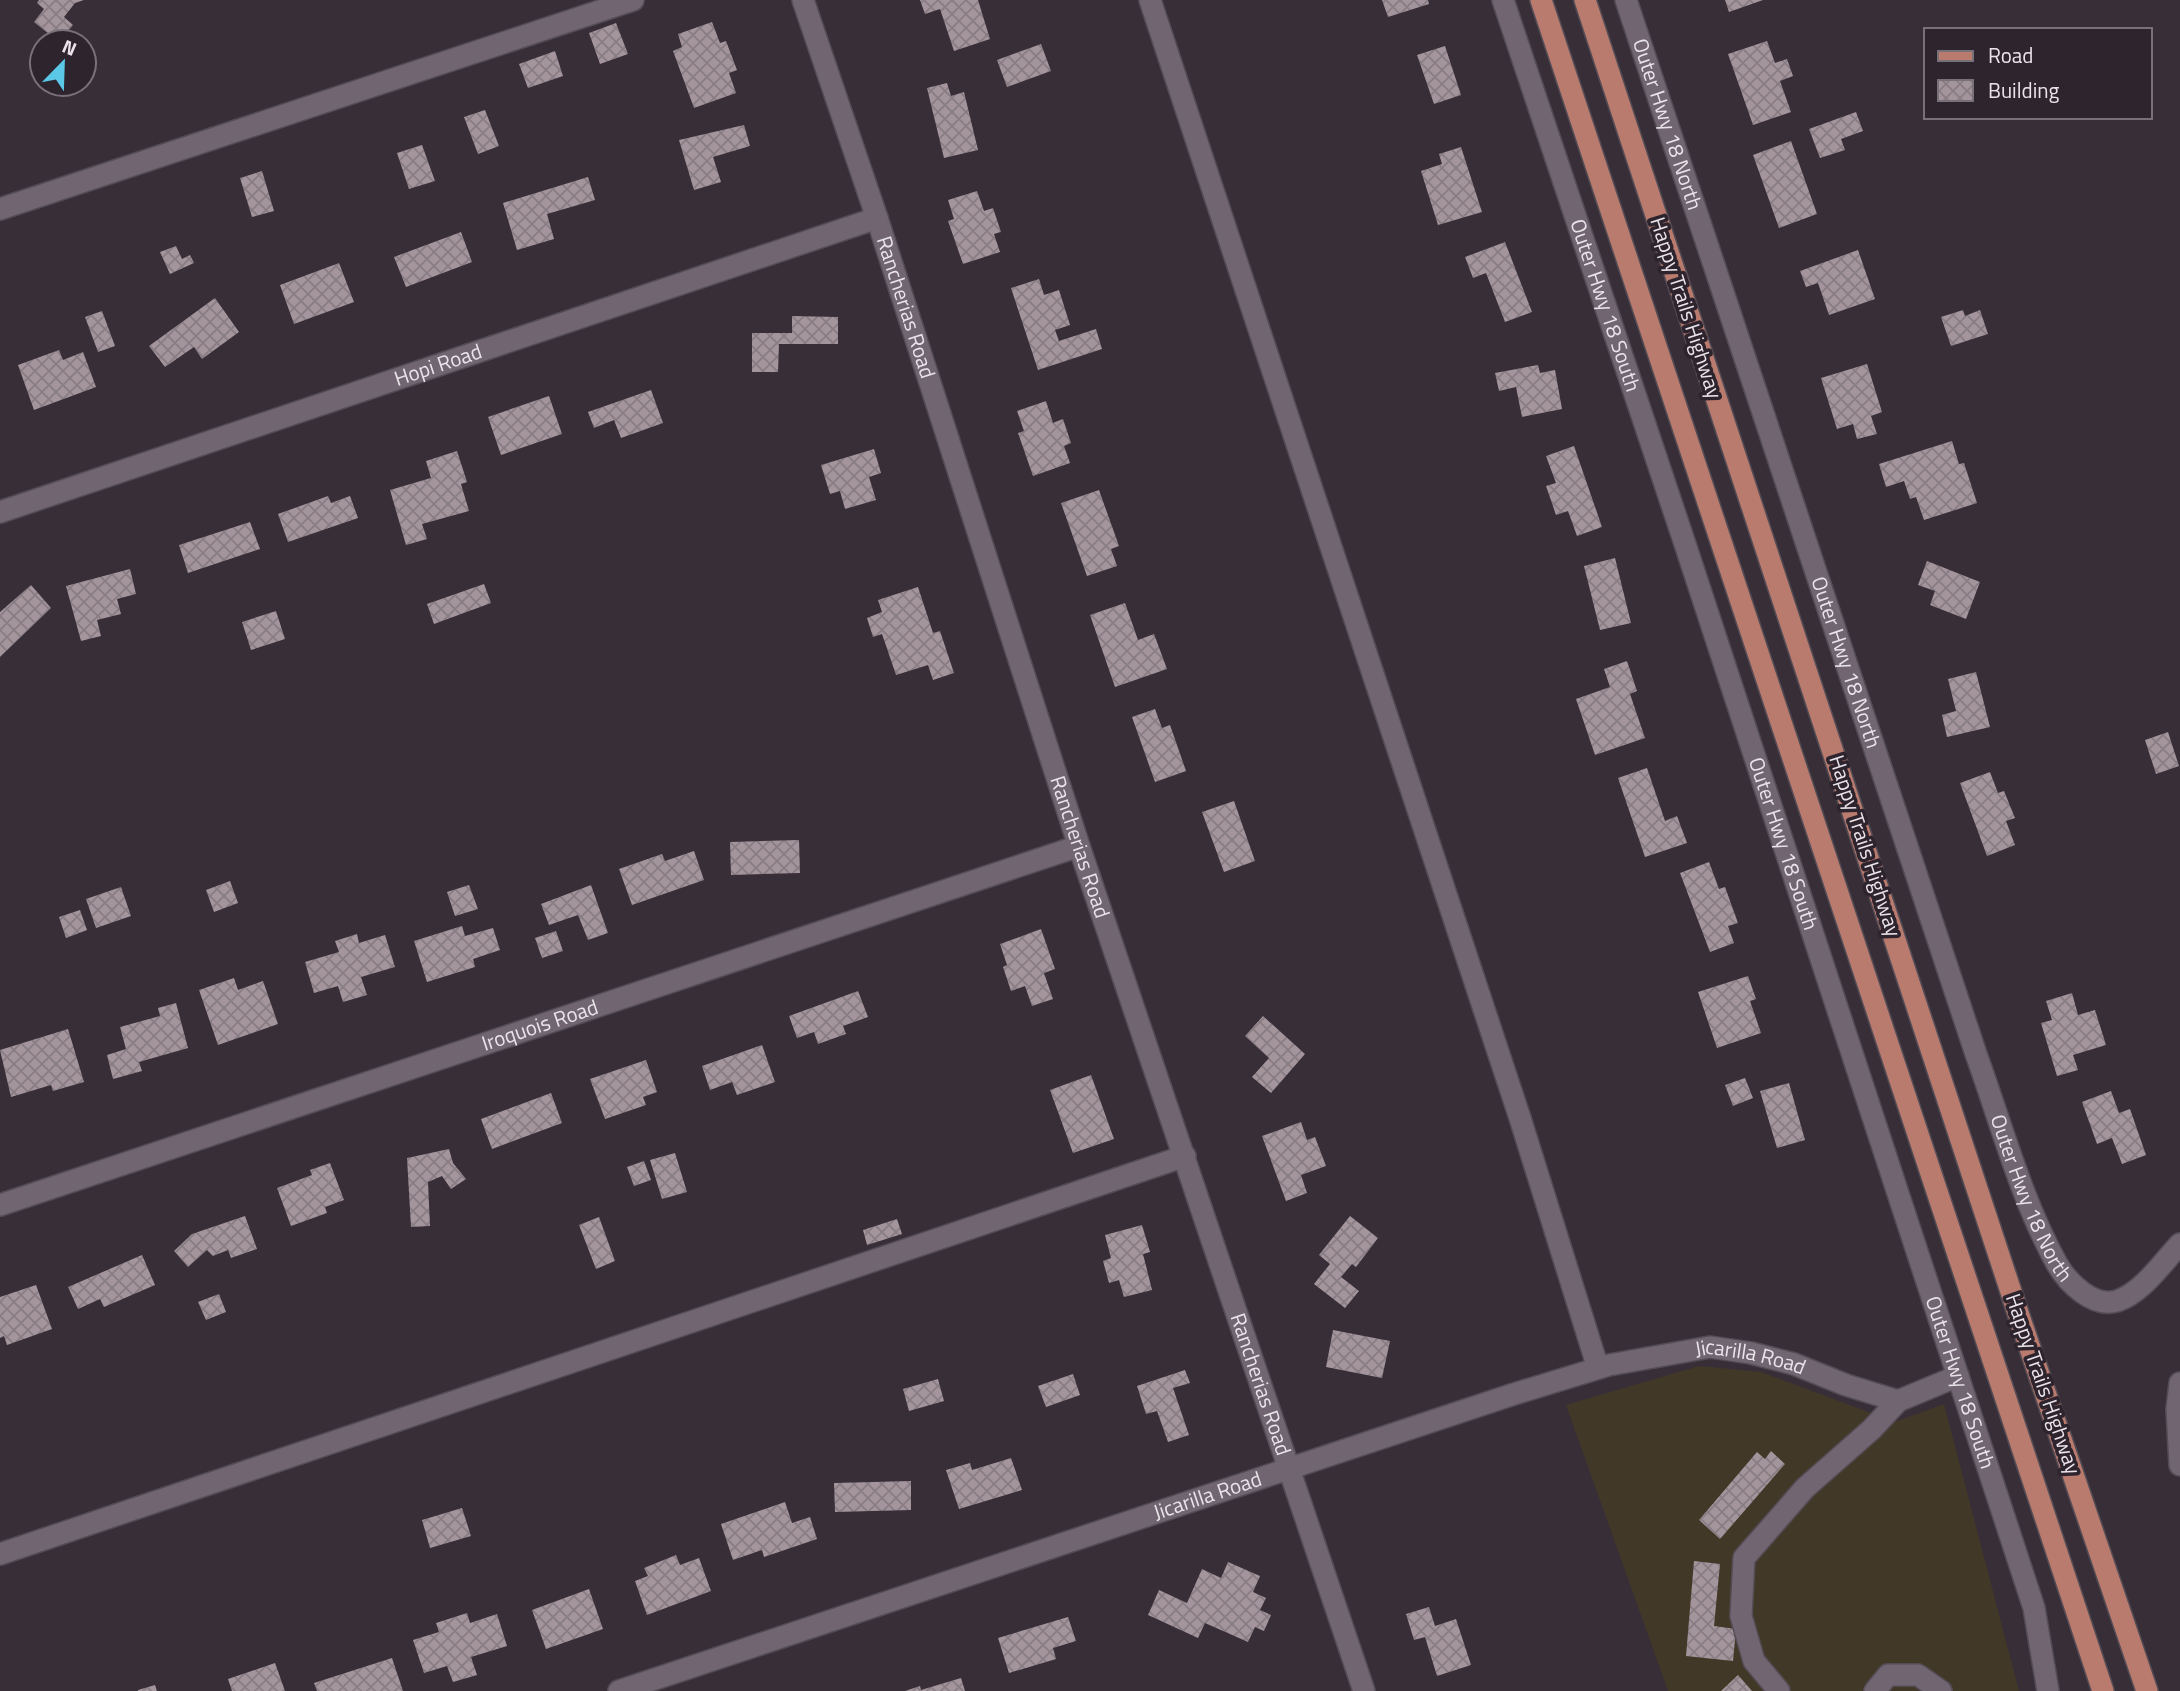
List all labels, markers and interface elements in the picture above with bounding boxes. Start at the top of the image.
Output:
north arrow [28,28,98,98]
legend [1924,28,2152,119]
text: N [58,31,82,63]
street label: Outer Hwy 18 North [1625,34,1712,214]
text: Road [1988,39,2033,71]
text: Building [1988,74,2060,106]
street label: Happy Trails Highway [1642,213,1731,403]
street label: Outer Hwy 18 South [1562,214,1650,396]
street label: Rancherias Road [869,232,945,382]
street label: Hopi Road [390,335,486,394]
street label: Outer Hwy 18 North [1804,572,1890,752]
street label: Happy Trails Highway [1821,751,1910,941]
street label: Outer Hwy 18 South [1741,753,1828,934]
street label: Rancherias Road [1042,771,1119,922]
street label: Iroquois Road [477,990,602,1059]
street label: Outer Hwy 18 North [1983,1110,2081,1288]
street label: Happy Trails Highway [1998,1289,2090,1478]
street label: Outer Hwy 18 South [1918,1291,2004,1473]
street label: Rancherias Road [1223,1309,1300,1459]
street label: Jicarilla Road [1692,1330,1811,1382]
street label: Jicarilla Road [1149,1462,1266,1528]

